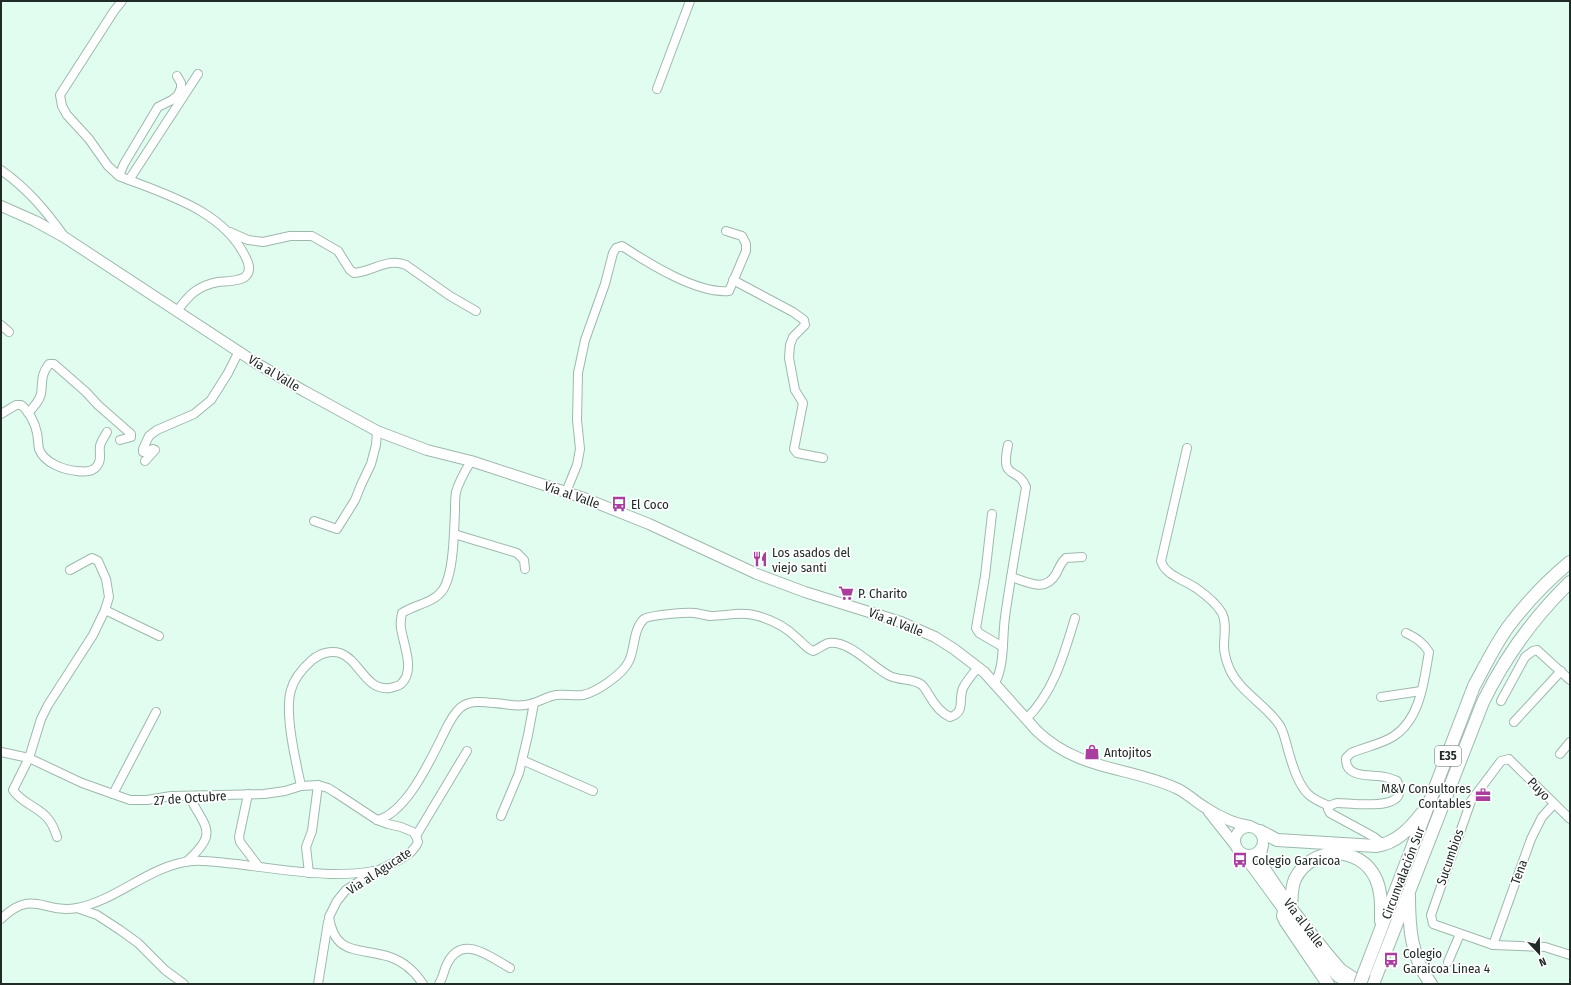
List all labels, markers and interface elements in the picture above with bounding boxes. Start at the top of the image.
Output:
street label: Vía al Valle [245,352,303,394]
street label: Vía al Valle [542,479,602,511]
bus stop icon: El Coco [610,495,628,513]
place label: El Coco [631,497,669,512]
place label: Los asados del viejo santi [772,545,851,575]
restaurant icon: Los asados del viejo santi [751,550,769,568]
supermarket icon: P. Charito [837,584,855,602]
place label: P. Charito [858,586,908,601]
street label: Vía al Valle [866,605,926,639]
shop icon: Antojitos [1083,743,1101,761]
place label: Antojitos [1104,745,1152,760]
road number: E35 [1435,746,1461,766]
street label: Puyo [1525,774,1553,804]
place label: M&V Consultores Contables [1381,781,1471,811]
office icon: M&V Consultores Contables [1474,786,1492,804]
street label: 27 de Octubre [153,788,227,808]
street label: Circunvalación Sur [1378,824,1428,921]
street label: Sucumbios [1433,827,1467,887]
street label: Via al Agucate [344,845,414,897]
bus stop icon: Colegio Garaicoa [1231,851,1249,869]
place label: Colegio Garaicoa [1252,853,1340,868]
street label: Tena [1508,858,1530,886]
street label: Vía al Valle [1281,895,1327,951]
north arrow [1519,933,1559,973]
place label: Colegio Garaicoa Linea 4 [1403,946,1490,976]
bus stop icon: Colegio Garaicoa Linea 4 [1382,951,1400,969]
text: N [1537,955,1548,969]

